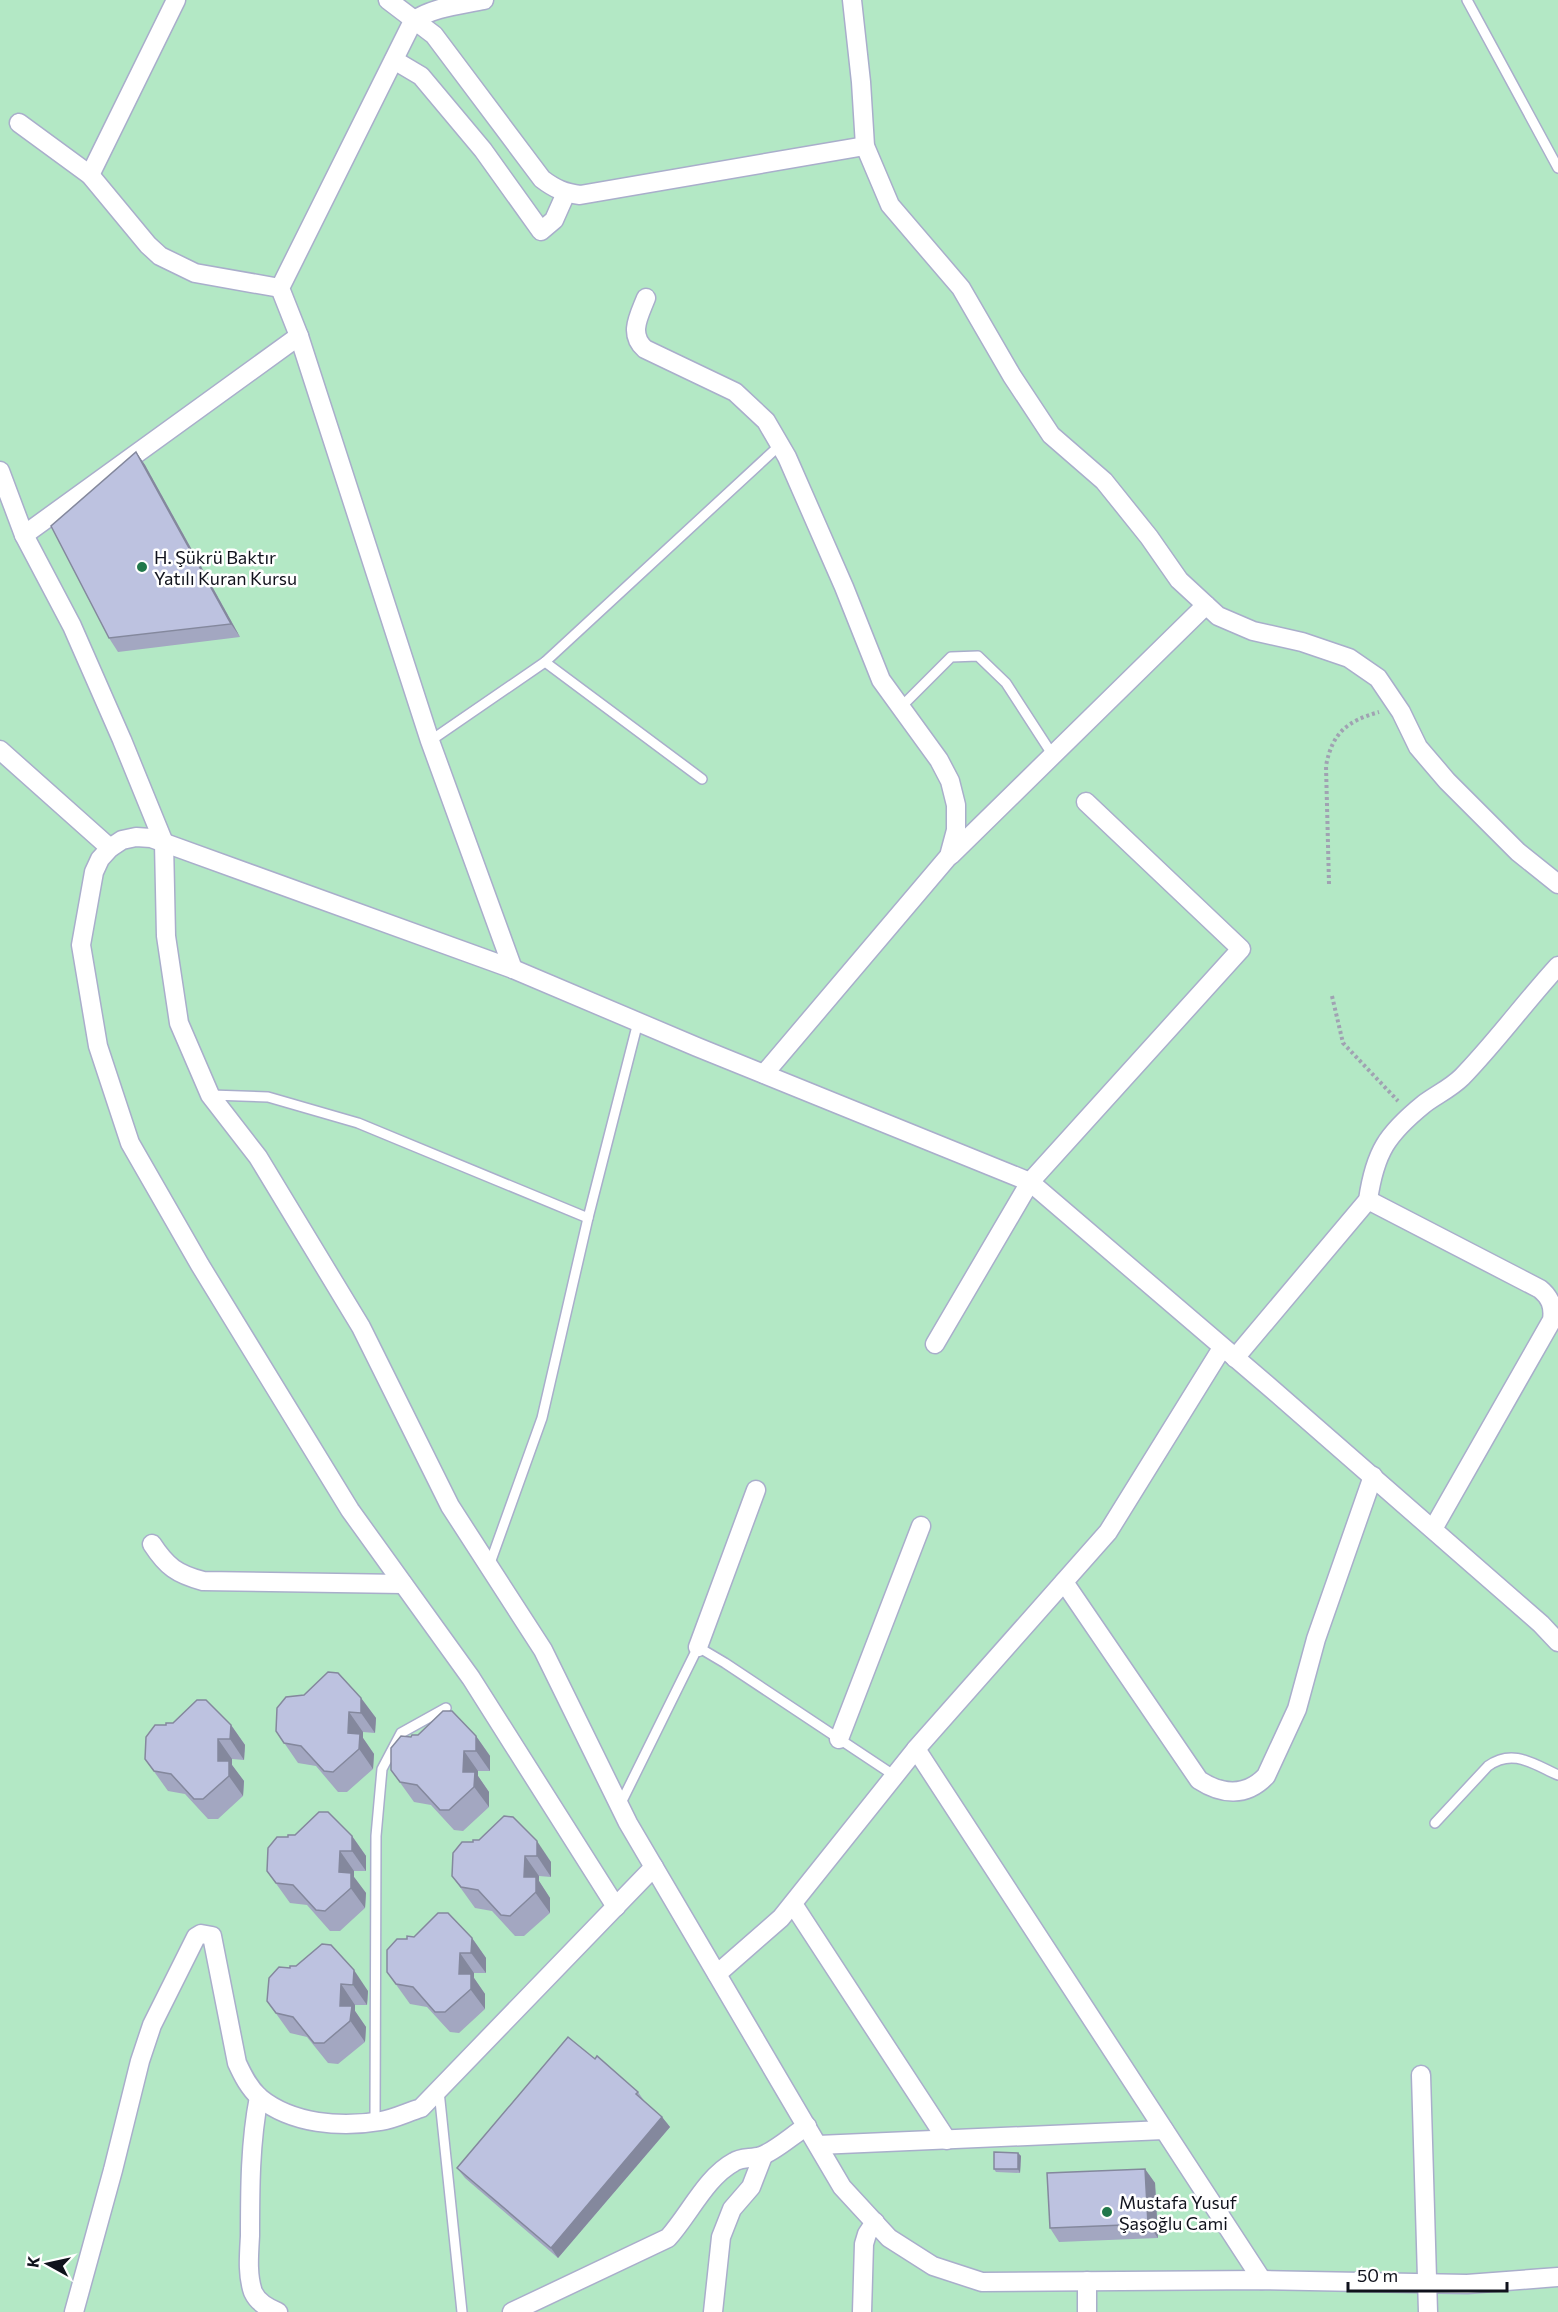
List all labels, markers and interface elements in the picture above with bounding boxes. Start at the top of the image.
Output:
place label: H. Şükrü Baktır Yatılı Kuran Kursu [154,546,297,589]
marker: H. Şükrü Baktır Yatılı Kuran Kursu [135,560,149,574]
place label: Mustafa Yusuf Şaşoğlu Cami [1119,2191,1238,2234]
marker: Mustafa Yusuf Şaşoğlu Cami [1100,2205,1114,2219]
north arrow [18,2234,78,2294]
text: K [22,2255,43,2269]
scale bar [1348,2255,1507,2293]
text: 50 m [1357,2264,1398,2286]

